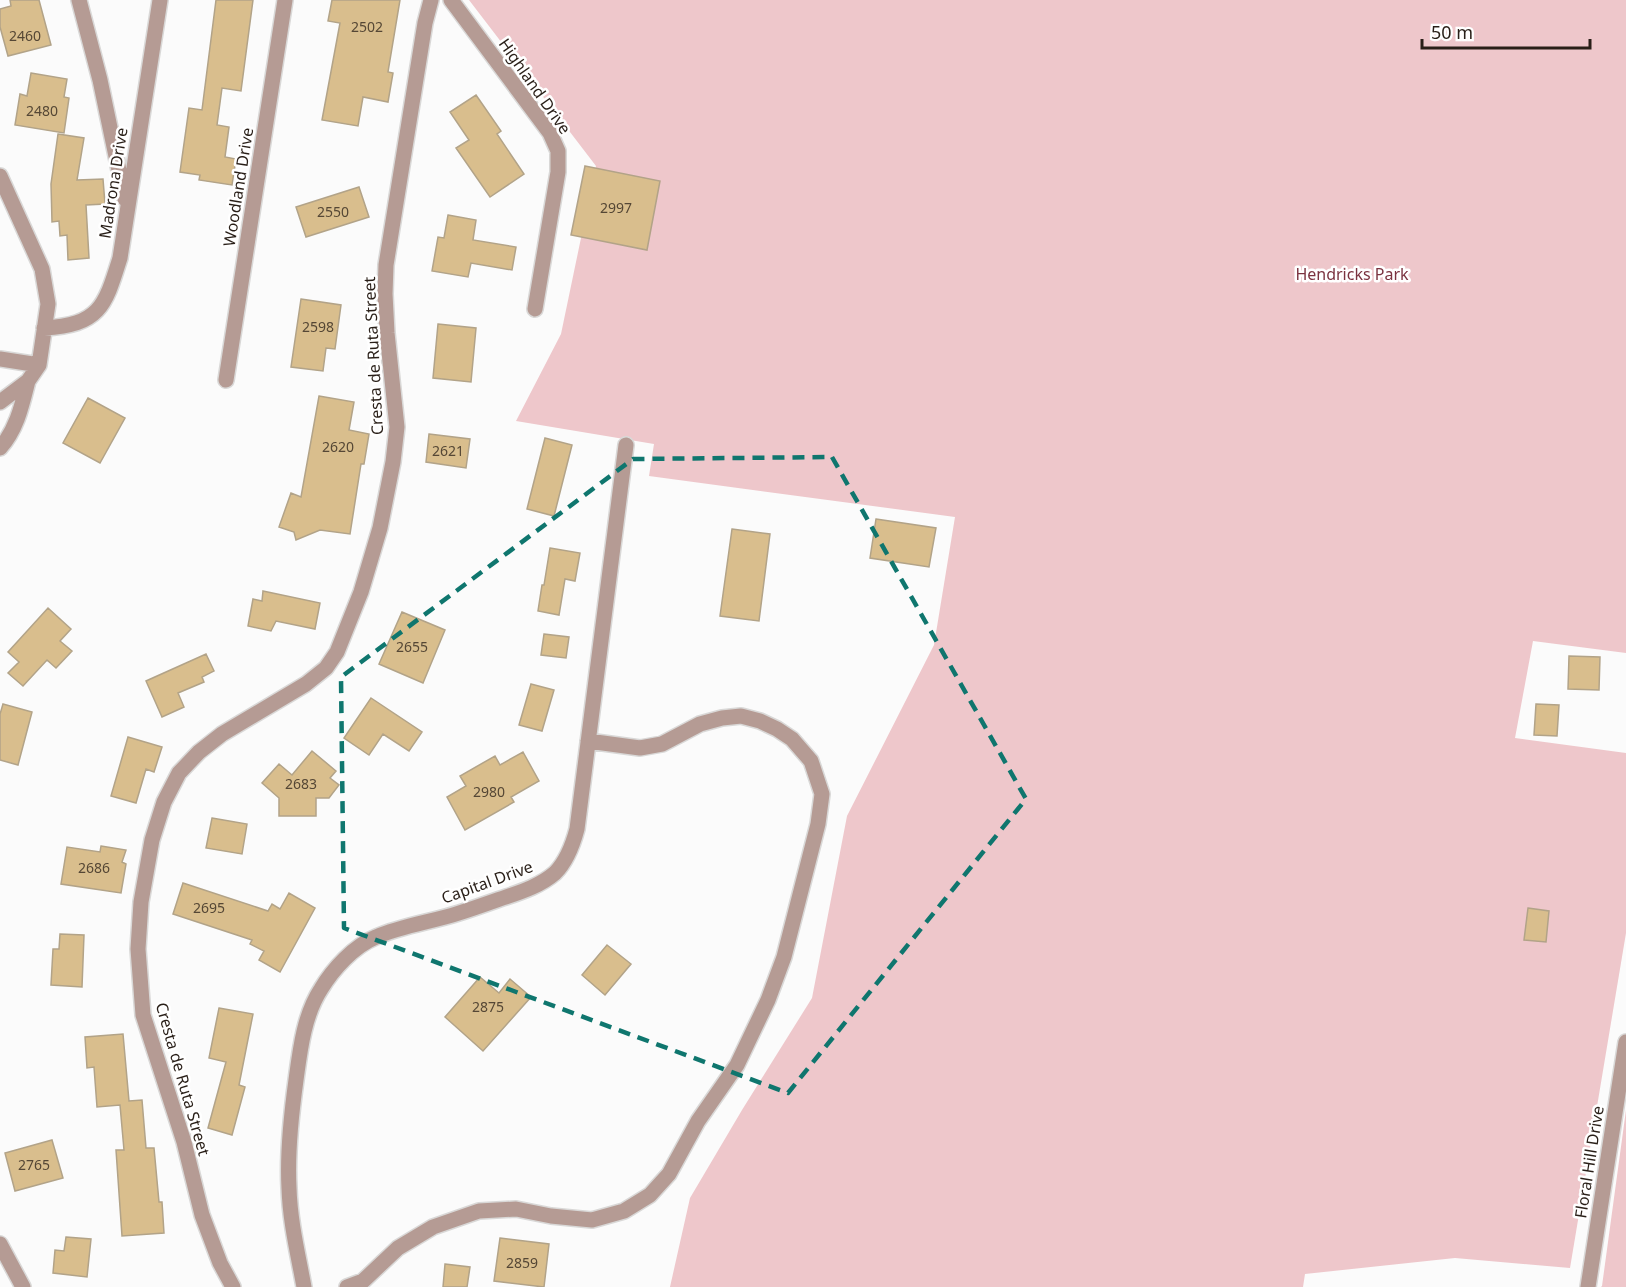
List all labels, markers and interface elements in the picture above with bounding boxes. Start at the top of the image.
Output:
scale bar [1422,12,1590,50]
house number: 2502 [351,17,383,36]
text: 50 m [1431,20,1473,44]
house number: 2460 [9,26,41,45]
street label: Highland Drive [494,34,576,138]
house number: 2480 [26,101,58,120]
street label: Madrona Drive [93,126,133,240]
street label: Woodland Drive [218,126,258,248]
house number: 2997 [600,198,632,217]
house number: 2550 [317,202,349,221]
park label: Hendricks Park [1295,263,1409,285]
street label: Cresta de Ruta Street [358,276,388,436]
house number: 2598 [302,317,334,336]
house number: 2620 [322,437,354,456]
house number: 2621 [432,441,464,460]
house number: 2655 [396,637,428,656]
house number: 2683 [285,774,317,793]
house number: 2980 [473,782,505,801]
street label: Capital Drive [438,855,536,909]
house number: 2686 [78,858,110,877]
house number: 2695 [193,898,225,917]
house number: 2875 [472,997,504,1016]
street label: Cresta de Ruta Street [151,1000,215,1158]
street label: Floral Hill Drive [1569,1104,1609,1220]
house number: 2765 [18,1155,50,1174]
house number: 2859 [506,1253,538,1272]

